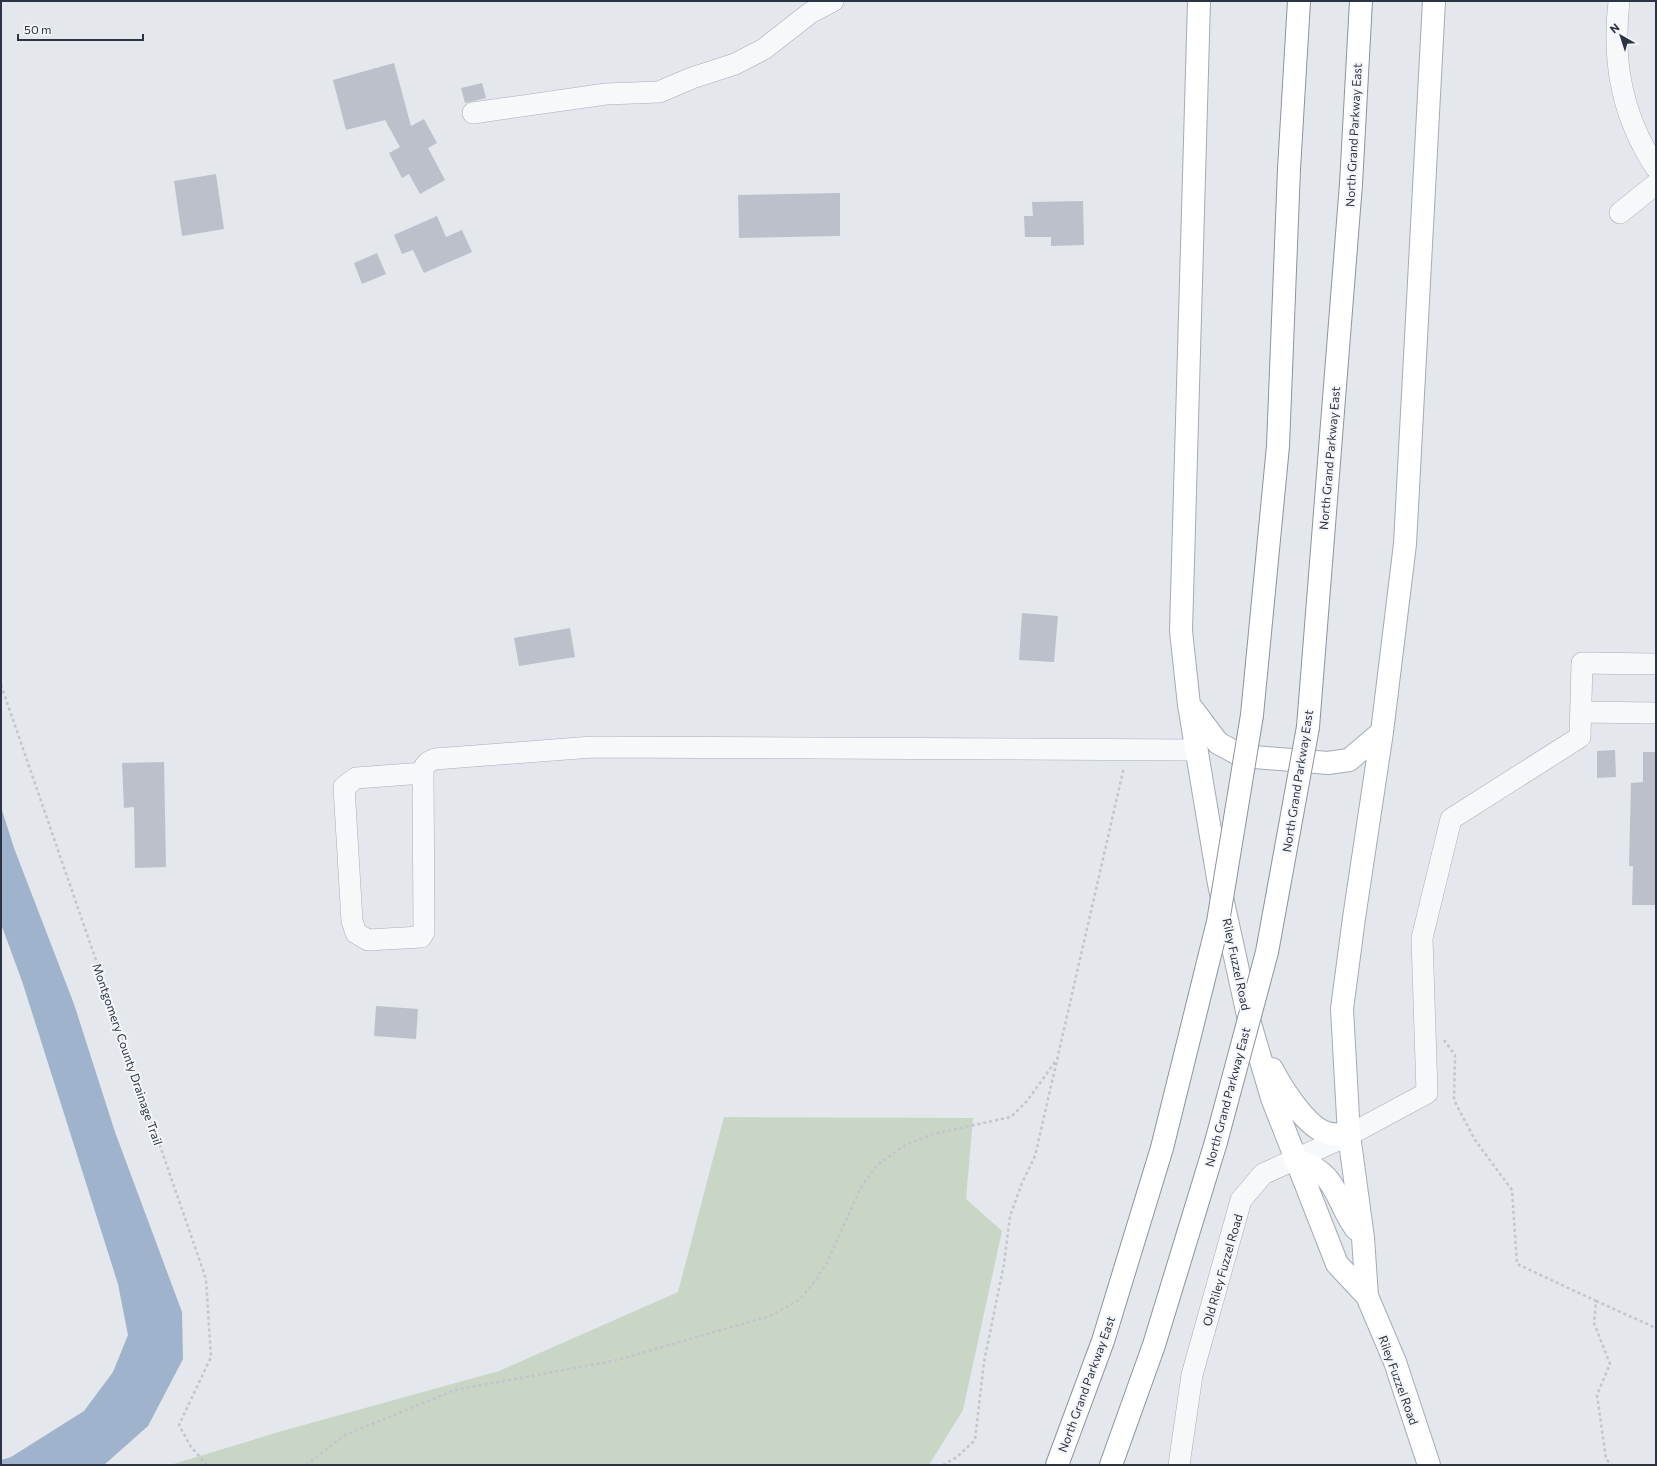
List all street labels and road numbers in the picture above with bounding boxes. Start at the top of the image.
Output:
street label: North Grand Parkway East [1342,63,1364,207]
street label: North Grand Parkway East [1316,386,1342,530]
street label: North Grand Parkway East [1279,709,1315,853]
street label: Riley Fuzzel Road [1220,917,1254,1011]
street label: Montgomery County Drainage Trail [90,961,166,1147]
street label: North Grand Parkway East [1202,1026,1252,1168]
street label: Old Riley Fuzzel Road [1199,1212,1245,1328]
street label: North Grand Parkway East [1055,1314,1117,1454]
street label: Riley Fuzzel Road [1376,1333,1422,1427]

